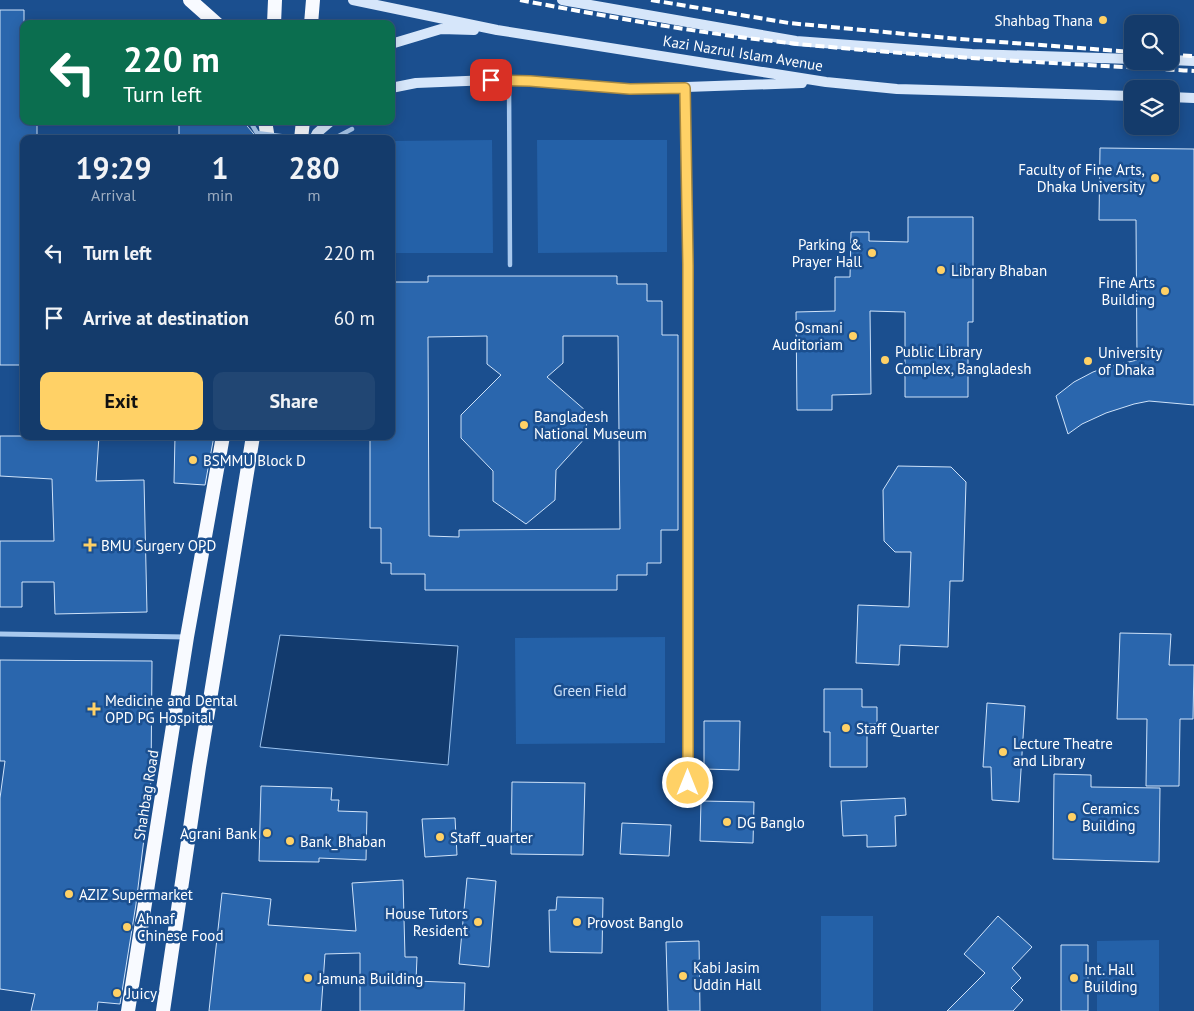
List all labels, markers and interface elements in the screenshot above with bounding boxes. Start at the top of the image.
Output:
place label: Shahbag Thana [994,11,1093,30]
marker: Shahbag Thana [1097,14,1109,26]
map controls [1124,15,1179,135]
button: search [1124,15,1179,70]
street label: Kazi Nazrul Islam Avenue [662,31,824,75]
text: 220 m [123,36,220,82]
icon: left [40,40,105,105]
pin [470,59,512,101]
icon: arrive [477,66,505,94]
text: Turn left [123,80,202,108]
button: layers [1124,80,1179,135]
text: 19:29 [75,148,152,187]
text: 1 [212,148,229,187]
text: 280 [288,148,340,187]
place label: Faculty of Fine Arts, Dhaka University [1018,160,1145,196]
marker: Faculty of Fine Arts, Dhaka University [1149,172,1161,184]
text: Arrival [91,185,136,205]
text: min [207,185,233,205]
text: m [308,185,321,205]
place label: Parking & Prayer Hall [792,235,863,271]
icon: left [40,239,68,267]
text: Turn left [83,241,152,265]
text: 220 m [323,241,375,265]
marker: Parking & Prayer Hall [866,247,878,259]
place label: Library Bhaban [951,261,1047,280]
marker: Library Bhaban [935,264,947,276]
place label: Fine Arts Building [1098,273,1155,309]
marker: Fine Arts Building [1159,285,1171,297]
icon: arrive [40,304,68,332]
text: Arrive at destination [83,306,249,330]
text: 60 m [334,306,375,330]
place label: Osmani Auditoriam [772,318,843,354]
marker: Osmani Auditoriam [847,330,859,342]
place label: Public Library Complex, Bangladesh [895,342,1031,378]
place label: University of Dhaka [1098,343,1162,379]
marker: Public Library Complex, Bangladesh [879,354,891,366]
marker: University of Dhaka [1082,355,1094,367]
button: Exit [40,372,203,430]
button: Share [213,372,375,430]
place label: Bangladesh National Museum [534,407,647,443]
marker: Bangladesh National Museum [518,419,530,431]
place label: BSMMU Block D [203,451,306,470]
marker: BSMMU Block D [187,454,199,466]
place label: BMU Surgery OPD [101,536,216,555]
marker: BMU Surgery OPD [83,538,97,552]
park label: Green Field [553,681,627,700]
place label: Medicine and Dental OPD PG Hospital [105,691,238,727]
marker: Medicine and Dental OPD PG Hospital [87,702,101,716]
place label: Staff Quarter [856,719,939,738]
marker: Staff Quarter [840,722,852,734]
place label: Lecture Theatre and Library [1013,734,1113,770]
marker: Lecture Theatre and Library [997,746,1009,758]
street label: Shahbag Road [129,748,163,842]
position arrow [661,756,713,808]
place label: Ceramics Building [1082,799,1139,835]
marker: Ceramics Building [1066,811,1078,823]
place label: DG Banglo [737,813,805,832]
marker: DG Banglo [721,816,733,828]
place label: Agrani Bank [180,824,258,843]
marker: Agrani Bank [261,827,273,839]
place label: Staff_quarter [450,828,533,847]
marker: Staff_quarter [434,831,446,843]
place label: Bank_Bhaban [300,832,386,851]
marker: Bank_Bhaban [284,835,296,847]
place label: AZIZ Supermarket [79,885,193,904]
marker: AZIZ Supermarket [63,888,75,900]
place label: House Tutors Resident [385,904,468,940]
place label: Ahnaf Chinese Food [137,909,223,945]
place label: Provost Banglo [587,913,683,932]
marker: House Tutors Resident [472,916,484,928]
marker: Provost Banglo [571,916,583,928]
marker: Ahnaf Chinese Food [121,921,133,933]
place label: Kabi Jasim Uddin Hall [693,958,762,994]
place label: Int. Hall Building [1084,960,1138,996]
place label: Jamuna Building [317,969,423,988]
marker: Kabi Jasim Uddin Hall [677,970,689,982]
marker: Jamuna Building [302,972,314,984]
marker: Int. Hall Building [1068,972,1080,984]
place label: Juicy [126,984,157,1003]
marker: Juicy [111,987,123,999]

